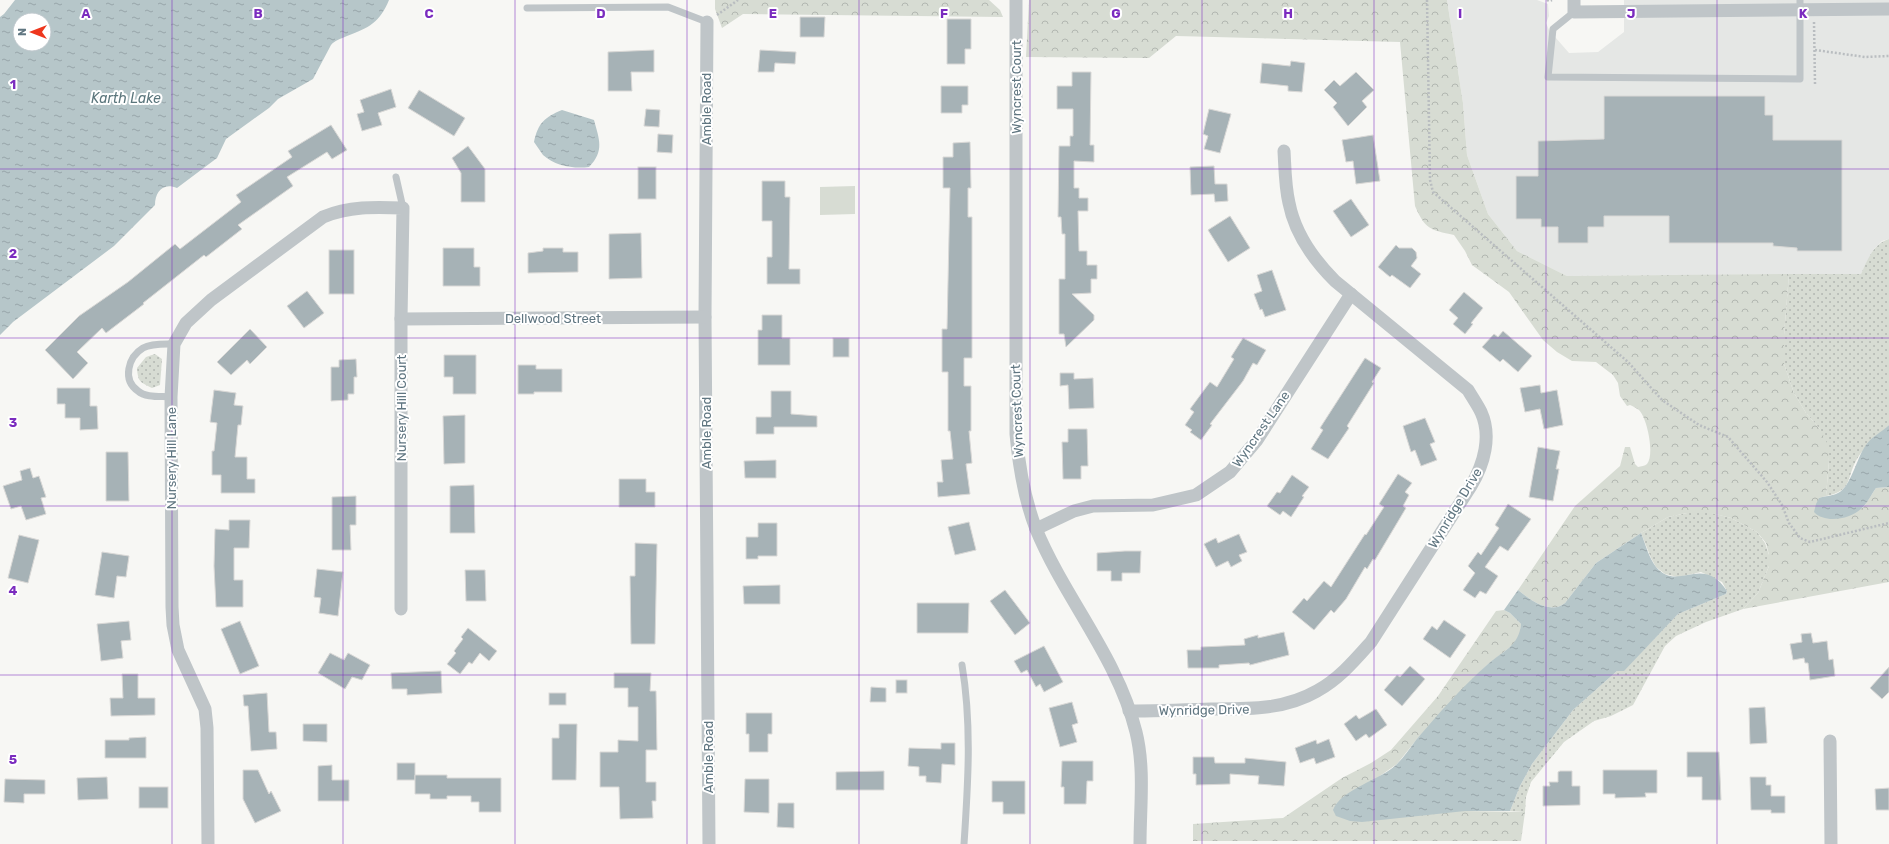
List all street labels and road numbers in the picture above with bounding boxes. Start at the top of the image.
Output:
street label: Wyncrest Court [1009,40,1024,134]
street label: Amble Road [699,73,714,145]
street label: Dellwood Street [505,311,601,326]
street label: Nursery Hill Court [394,355,409,461]
street label: Wyncrest Court [1008,364,1026,458]
street label: Wyncrest Lane [1229,388,1293,470]
street label: Amble Road [699,397,714,469]
street label: Nursery Hill Lane [164,407,179,509]
street label: Wynridge Drive [1425,465,1486,551]
street label: Wynridge Drive [1158,702,1250,719]
street label: Amble Road [701,721,716,793]

